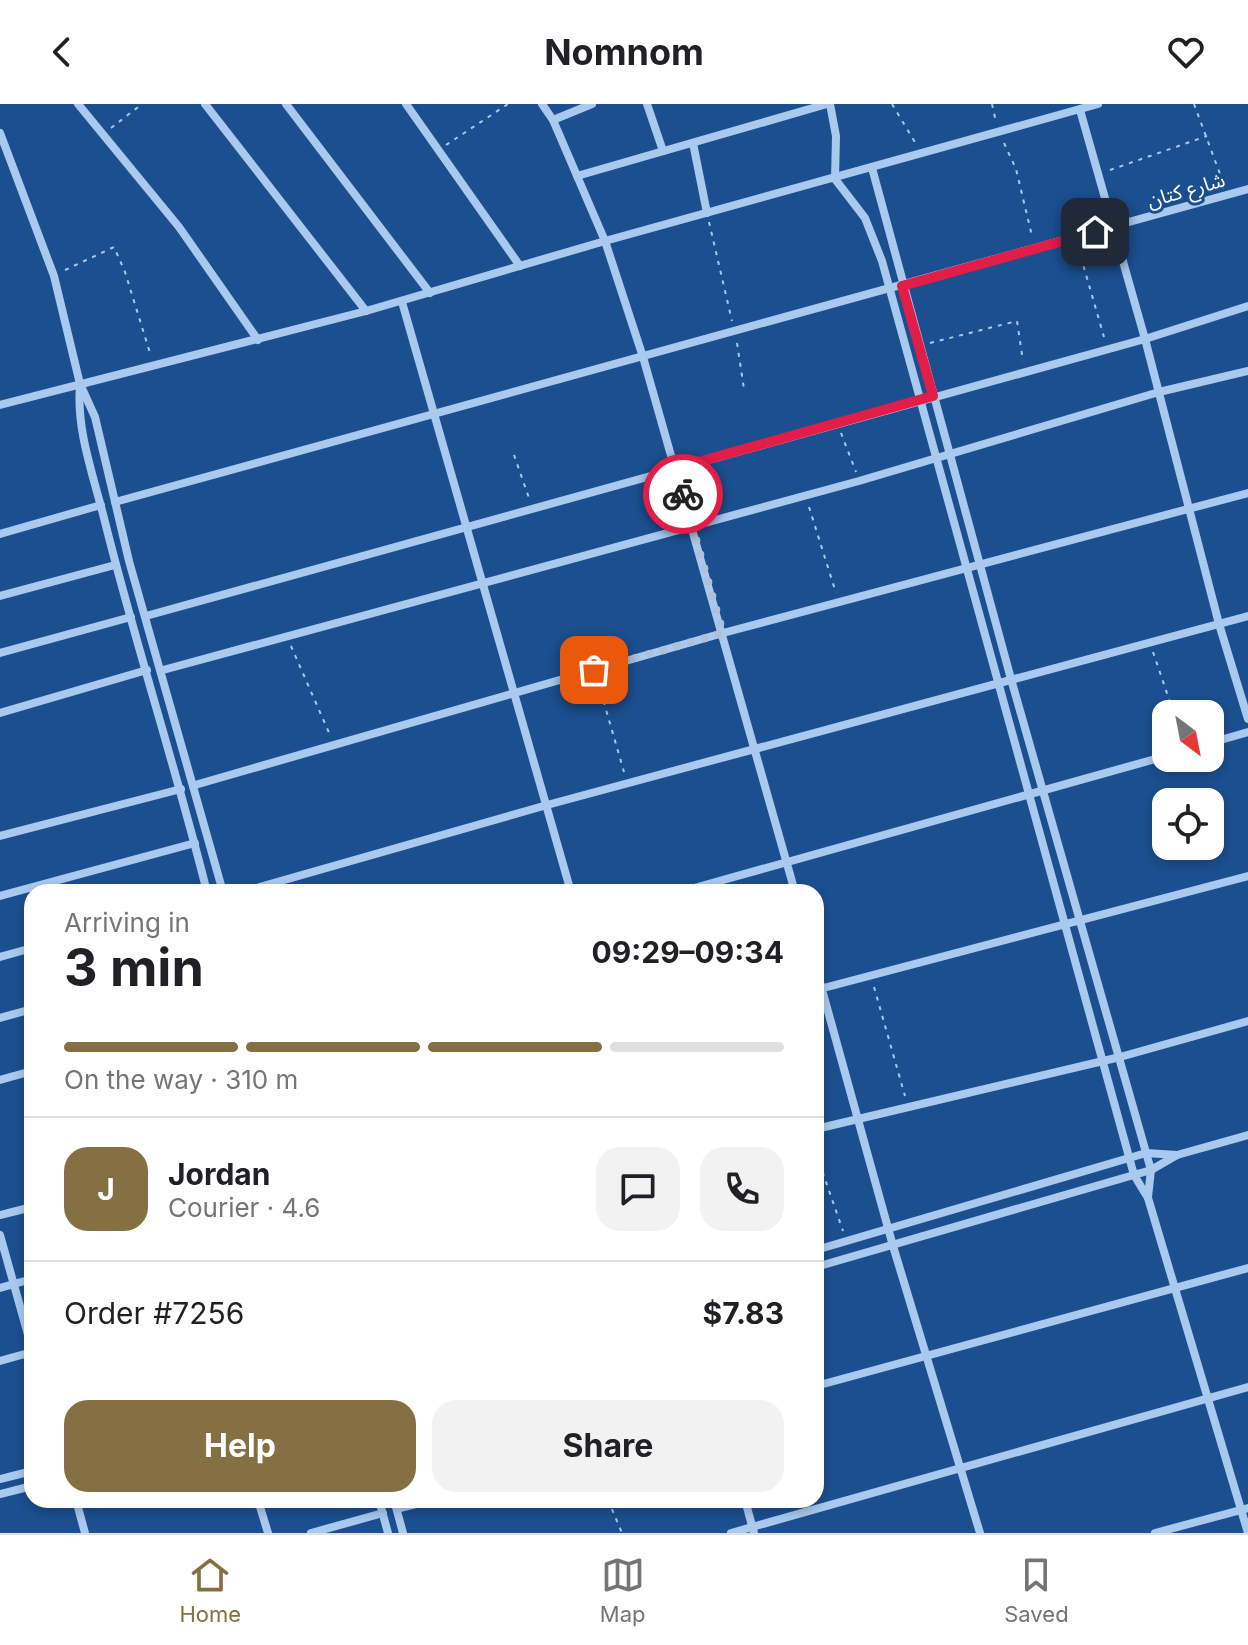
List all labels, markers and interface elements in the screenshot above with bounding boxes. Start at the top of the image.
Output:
icon: back [40,30,84,74]
text: Nomnom [544,30,704,74]
icon: heart [1164,30,1208,74]
street label: شارع كتان [1144,167,1229,215]
pin [1061,198,1129,266]
icon: home [1073,210,1117,254]
courier [643,454,723,534]
icon: bike [661,472,705,516]
pin [560,636,628,704]
icon: bag [572,648,616,692]
north arrow [1152,700,1224,772]
map controls [1152,700,1224,860]
button: locate [1152,788,1224,860]
text: Arriving in [64,907,190,938]
text: 09:29–09:34 [592,934,784,970]
text: 3 min [64,936,204,999]
text: On the way · 310 m [64,1064,298,1095]
button: chat [596,1147,680,1231]
button: phone [700,1147,784,1231]
text: Jordan [168,1156,270,1192]
text: J [97,1171,115,1207]
text: Courier · 4.6 [168,1192,320,1223]
text: Order #7256 [64,1295,244,1331]
text: $7.83 [703,1295,784,1331]
button: Help [64,1400,416,1492]
button: Share [432,1400,784,1492]
tab: Home [179,1553,241,1627]
tab: Map [600,1553,645,1627]
tab: Saved [1004,1553,1069,1627]

